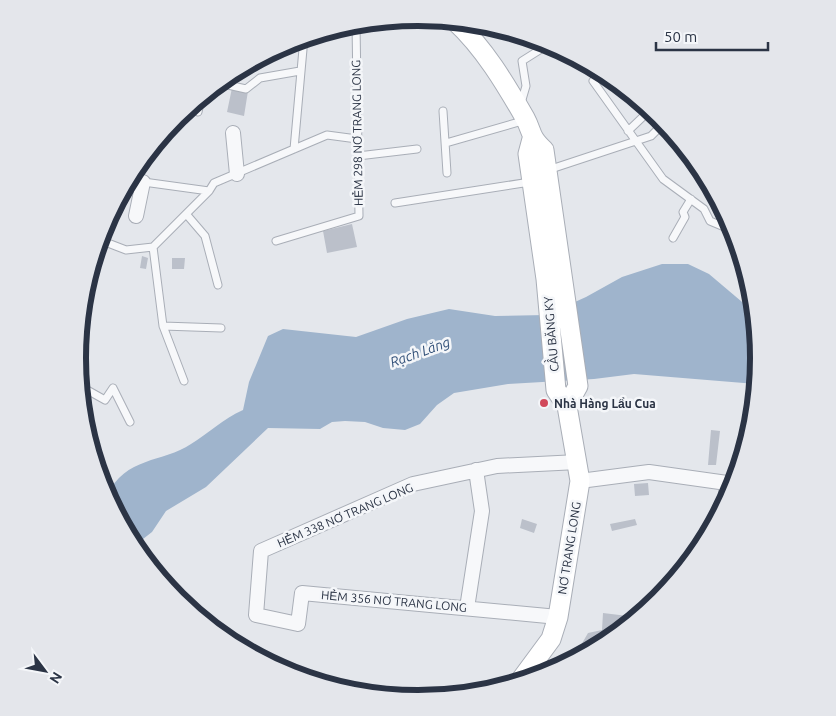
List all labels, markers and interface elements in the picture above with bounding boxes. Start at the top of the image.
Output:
scale bar [656,20,768,52]
text: 50 m [664,28,697,45]
street label: HẺM 298 NƠ TRANG LONG [348,60,365,206]
street label: CẦU BĂNG KY [538,296,561,372]
water label: Rạch Lăng [388,334,453,370]
marker: Nhà Hàng Lẩu Cua [538,397,550,409]
place label: Nhà Hàng Lẩu Cua [554,397,656,410]
street label: HẺM 338 NƠ TRANG LONG [275,479,415,550]
street label: NƠ TRANG LONG [555,501,583,595]
street label: HẺM 356 NƠ TRANG LONG [321,587,468,614]
north arrow [20,646,70,696]
text: N [46,669,66,687]

